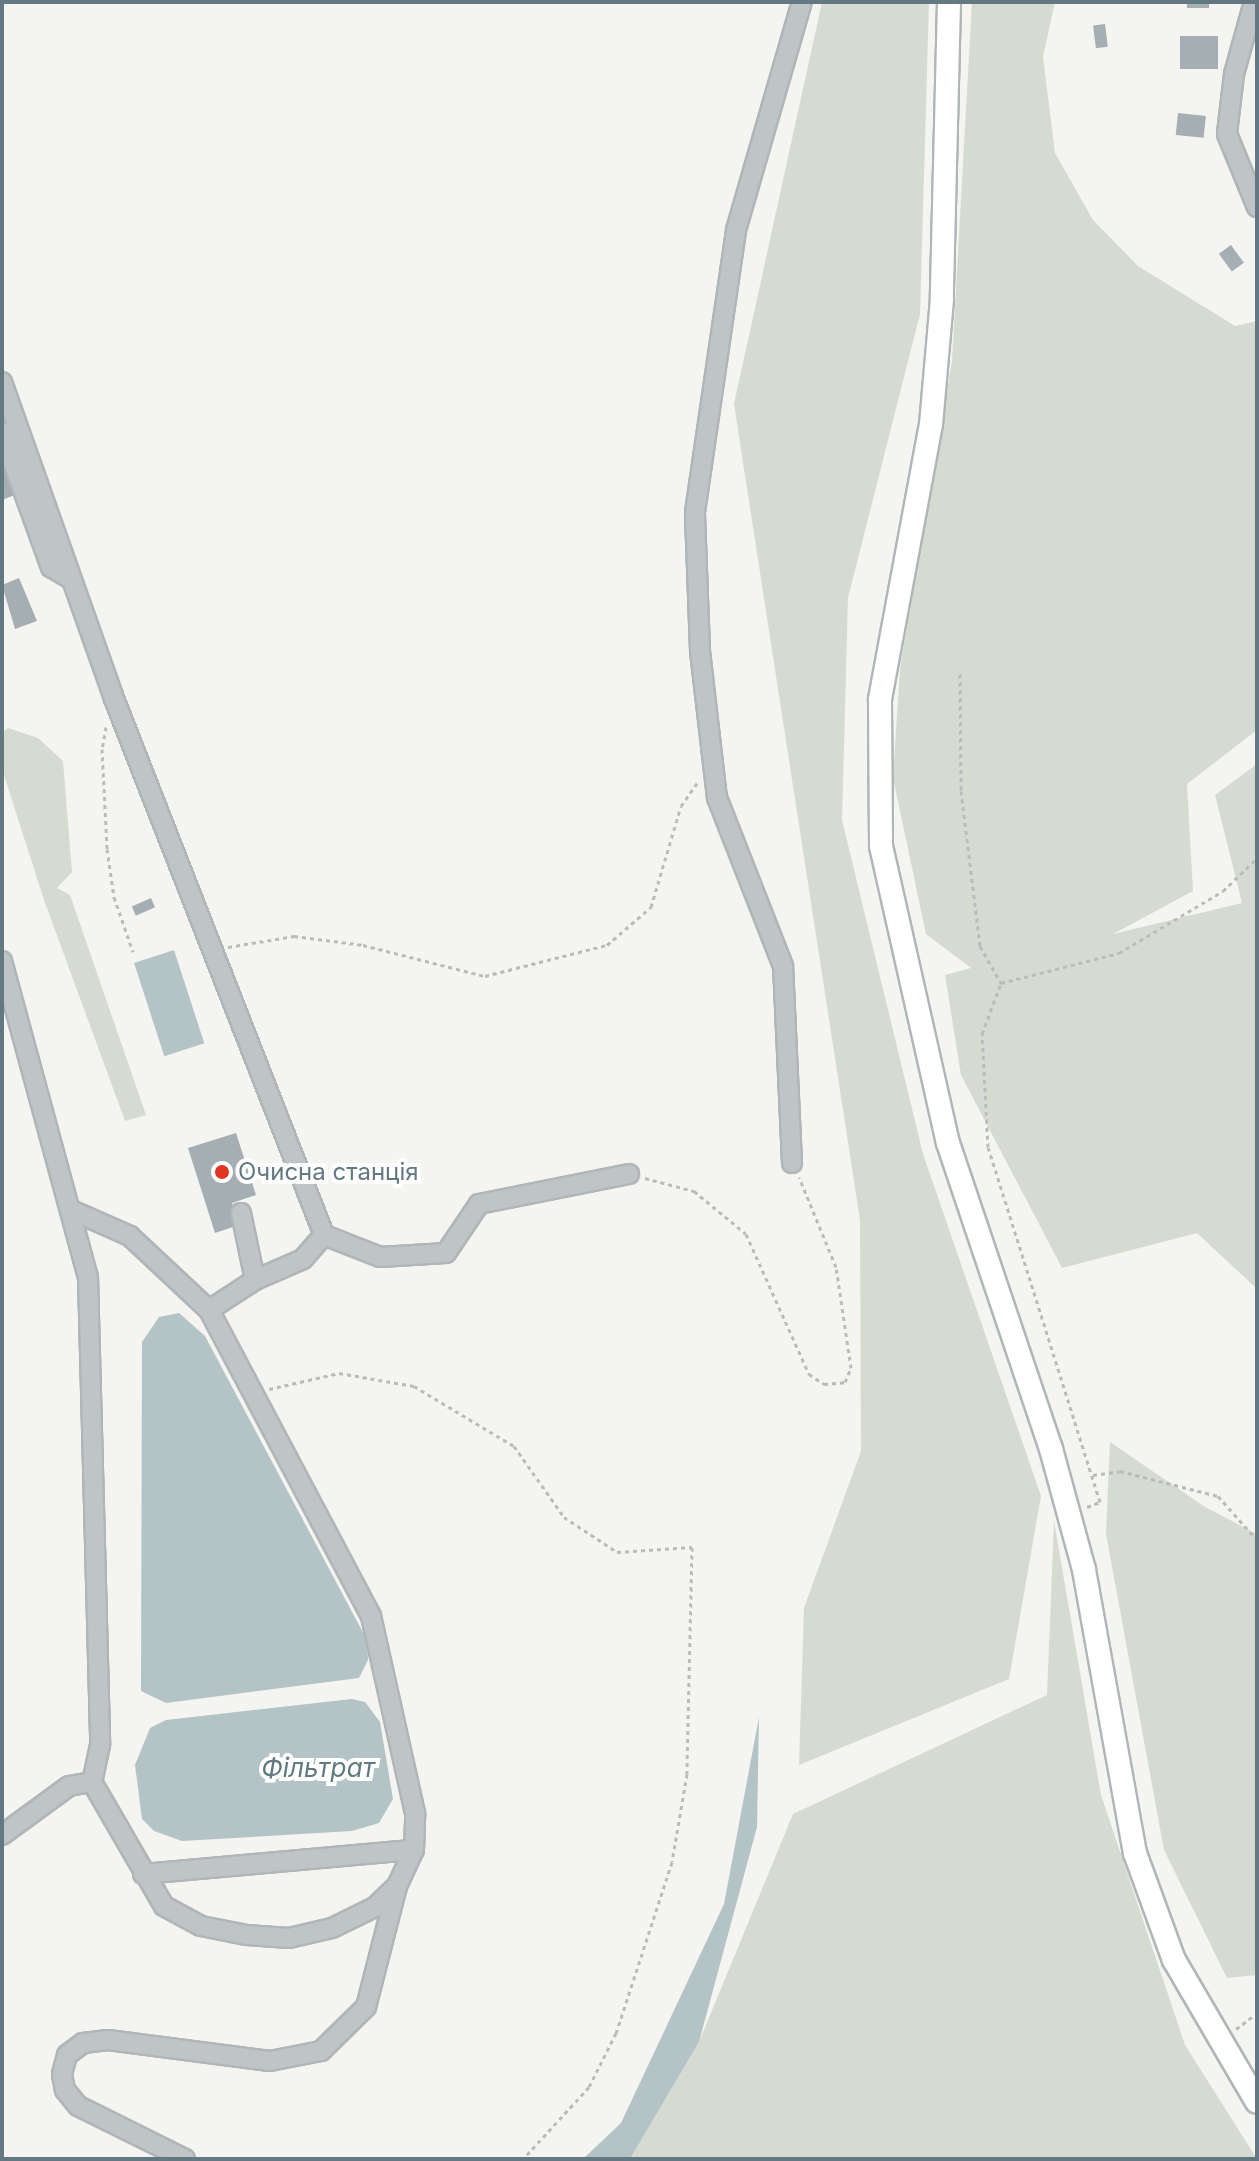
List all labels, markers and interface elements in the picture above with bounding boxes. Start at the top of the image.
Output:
place label: Очисна станція [238,1158,419,1186]
marker: Очисна станція [213,1163,231,1181]
water label: Фільтрат [261,1752,375,1784]

